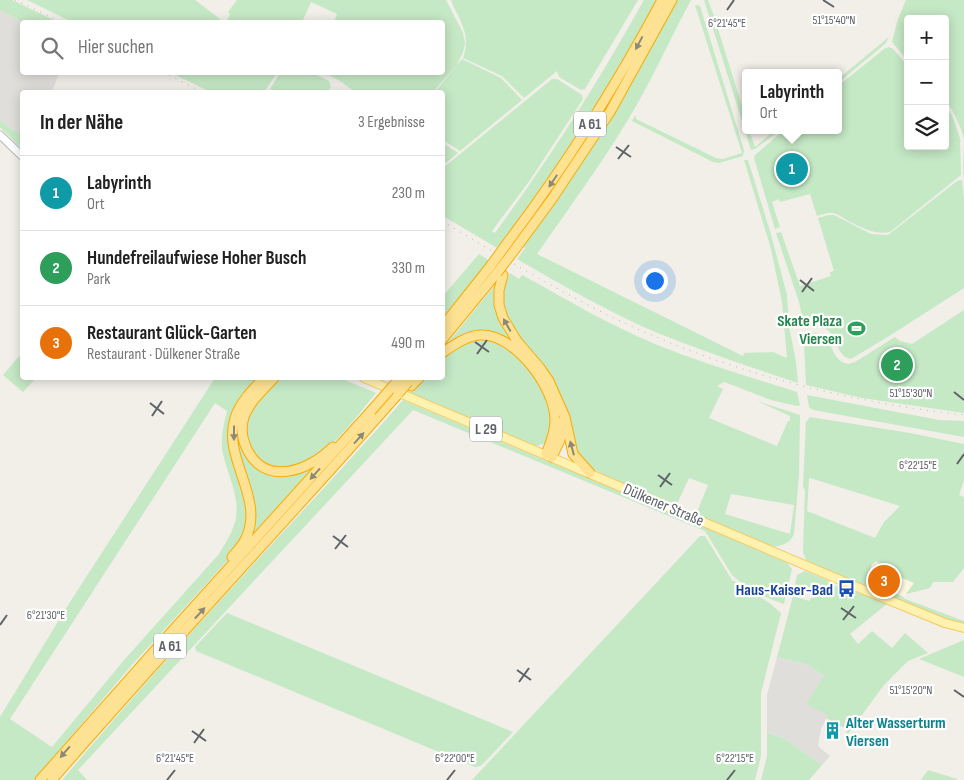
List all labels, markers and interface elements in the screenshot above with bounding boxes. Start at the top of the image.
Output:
text: 51°15'40"N [813,13,855,28]
map controls [904,15,949,150]
button: + [904,15,949,60]
text: 6°21'45"E [708,16,746,31]
search box [20,20,445,75]
icon: search [38,34,66,62]
text: Hier suchen [78,36,154,59]
one-way arrow [635,36,643,50]
button: − [904,60,949,105]
popup [742,69,842,134]
text: Labyrinth [760,81,824,104]
text: Ort [760,104,777,123]
button: layers [904,105,949,150]
text: In der Nähe [40,110,123,135]
road number: A 61 [574,112,606,136]
text: 3 Ergebnisse [358,113,425,132]
pin: 1 [776,150,808,188]
text: Labyrinth [87,172,151,195]
one-way arrow [548,174,558,188]
text: 1 [53,184,59,203]
text: 230 m [392,184,425,203]
text: Ort [87,195,105,214]
text: Hundefreilaufwiese Hoher Busch [87,247,307,270]
text: 2 [52,259,60,278]
text: 330 m [392,259,425,278]
your location [642,268,668,294]
text: Park [87,270,110,289]
place label: Skate Plaza Viersen [777,312,842,349]
one-way arrow [502,318,511,331]
sports icon: Skate Plaza Viersen [846,319,866,339]
text: Restaurant Glück-Garten [87,322,257,345]
text: 3 [52,334,60,353]
text: 490 m [391,334,425,353]
text: Restaurant · Dülkener Straße [87,345,240,364]
pin: 2 [881,346,913,384]
text: 51°15'30"N [890,386,932,401]
road number: L 29 [470,416,502,442]
one-way arrow [230,426,238,442]
one-way arrow [353,432,365,444]
one-way arrow [568,440,576,455]
text: 6°22'15"E [899,458,937,473]
one-way arrow [310,467,321,480]
street label: Dülkener Straße [620,480,707,531]
pin: 3 [868,562,900,600]
bus stop icon: Haus-Kaiser-Bad [837,579,857,599]
place label: Haus-Kaiser-Bad [736,581,833,600]
one-way arrow [195,606,206,619]
text: 6°21'30"E [27,608,65,623]
road number: A 61 [154,634,186,658]
text: 51°15'20"N [890,683,932,698]
place label: Alter Wasserturm Viersen [845,714,946,751]
building icon: Alter Wasserturm Viersen [822,721,842,741]
one-way arrow [60,745,71,758]
text: 6°21'45"E [156,751,194,766]
text: 6°22'00"E [435,751,475,766]
text: 6°22'15"E [716,751,754,766]

